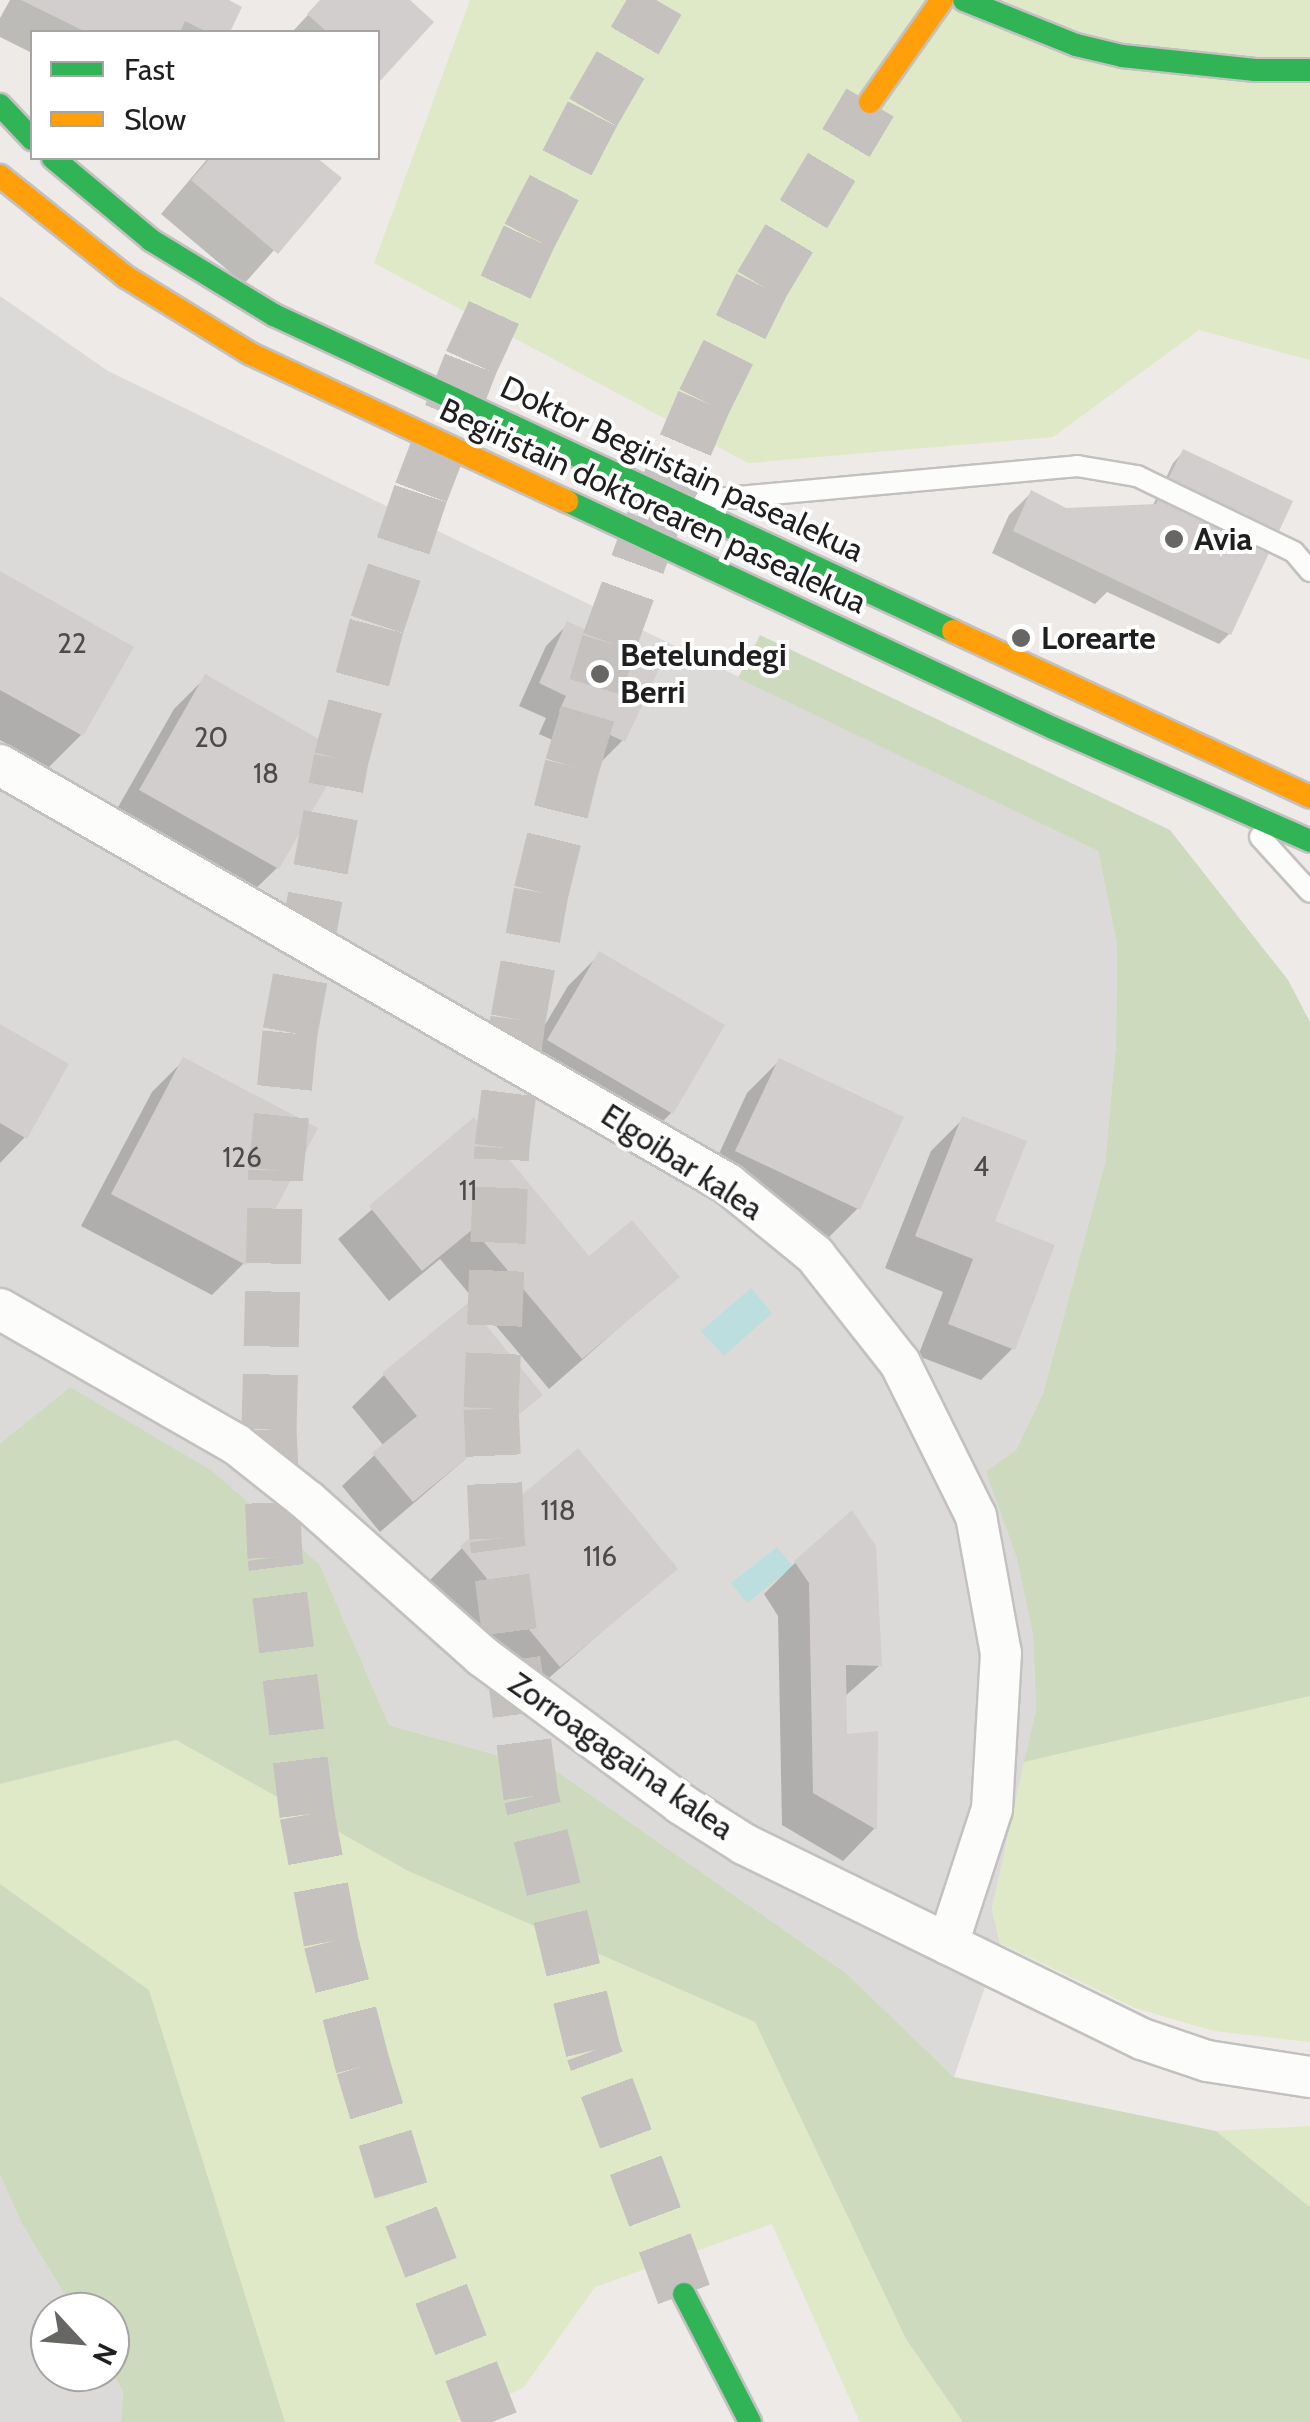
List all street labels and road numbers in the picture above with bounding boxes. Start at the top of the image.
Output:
street label: Doktor Begiristain pasealekua [494,368,870,570]
street label: Begiristain doktorearen pasealekua [434,390,872,622]
street label: Elgoibar kalea [594,1096,770,1228]
street label: Zorroagagaina kalea [501,1664,741,1848]

